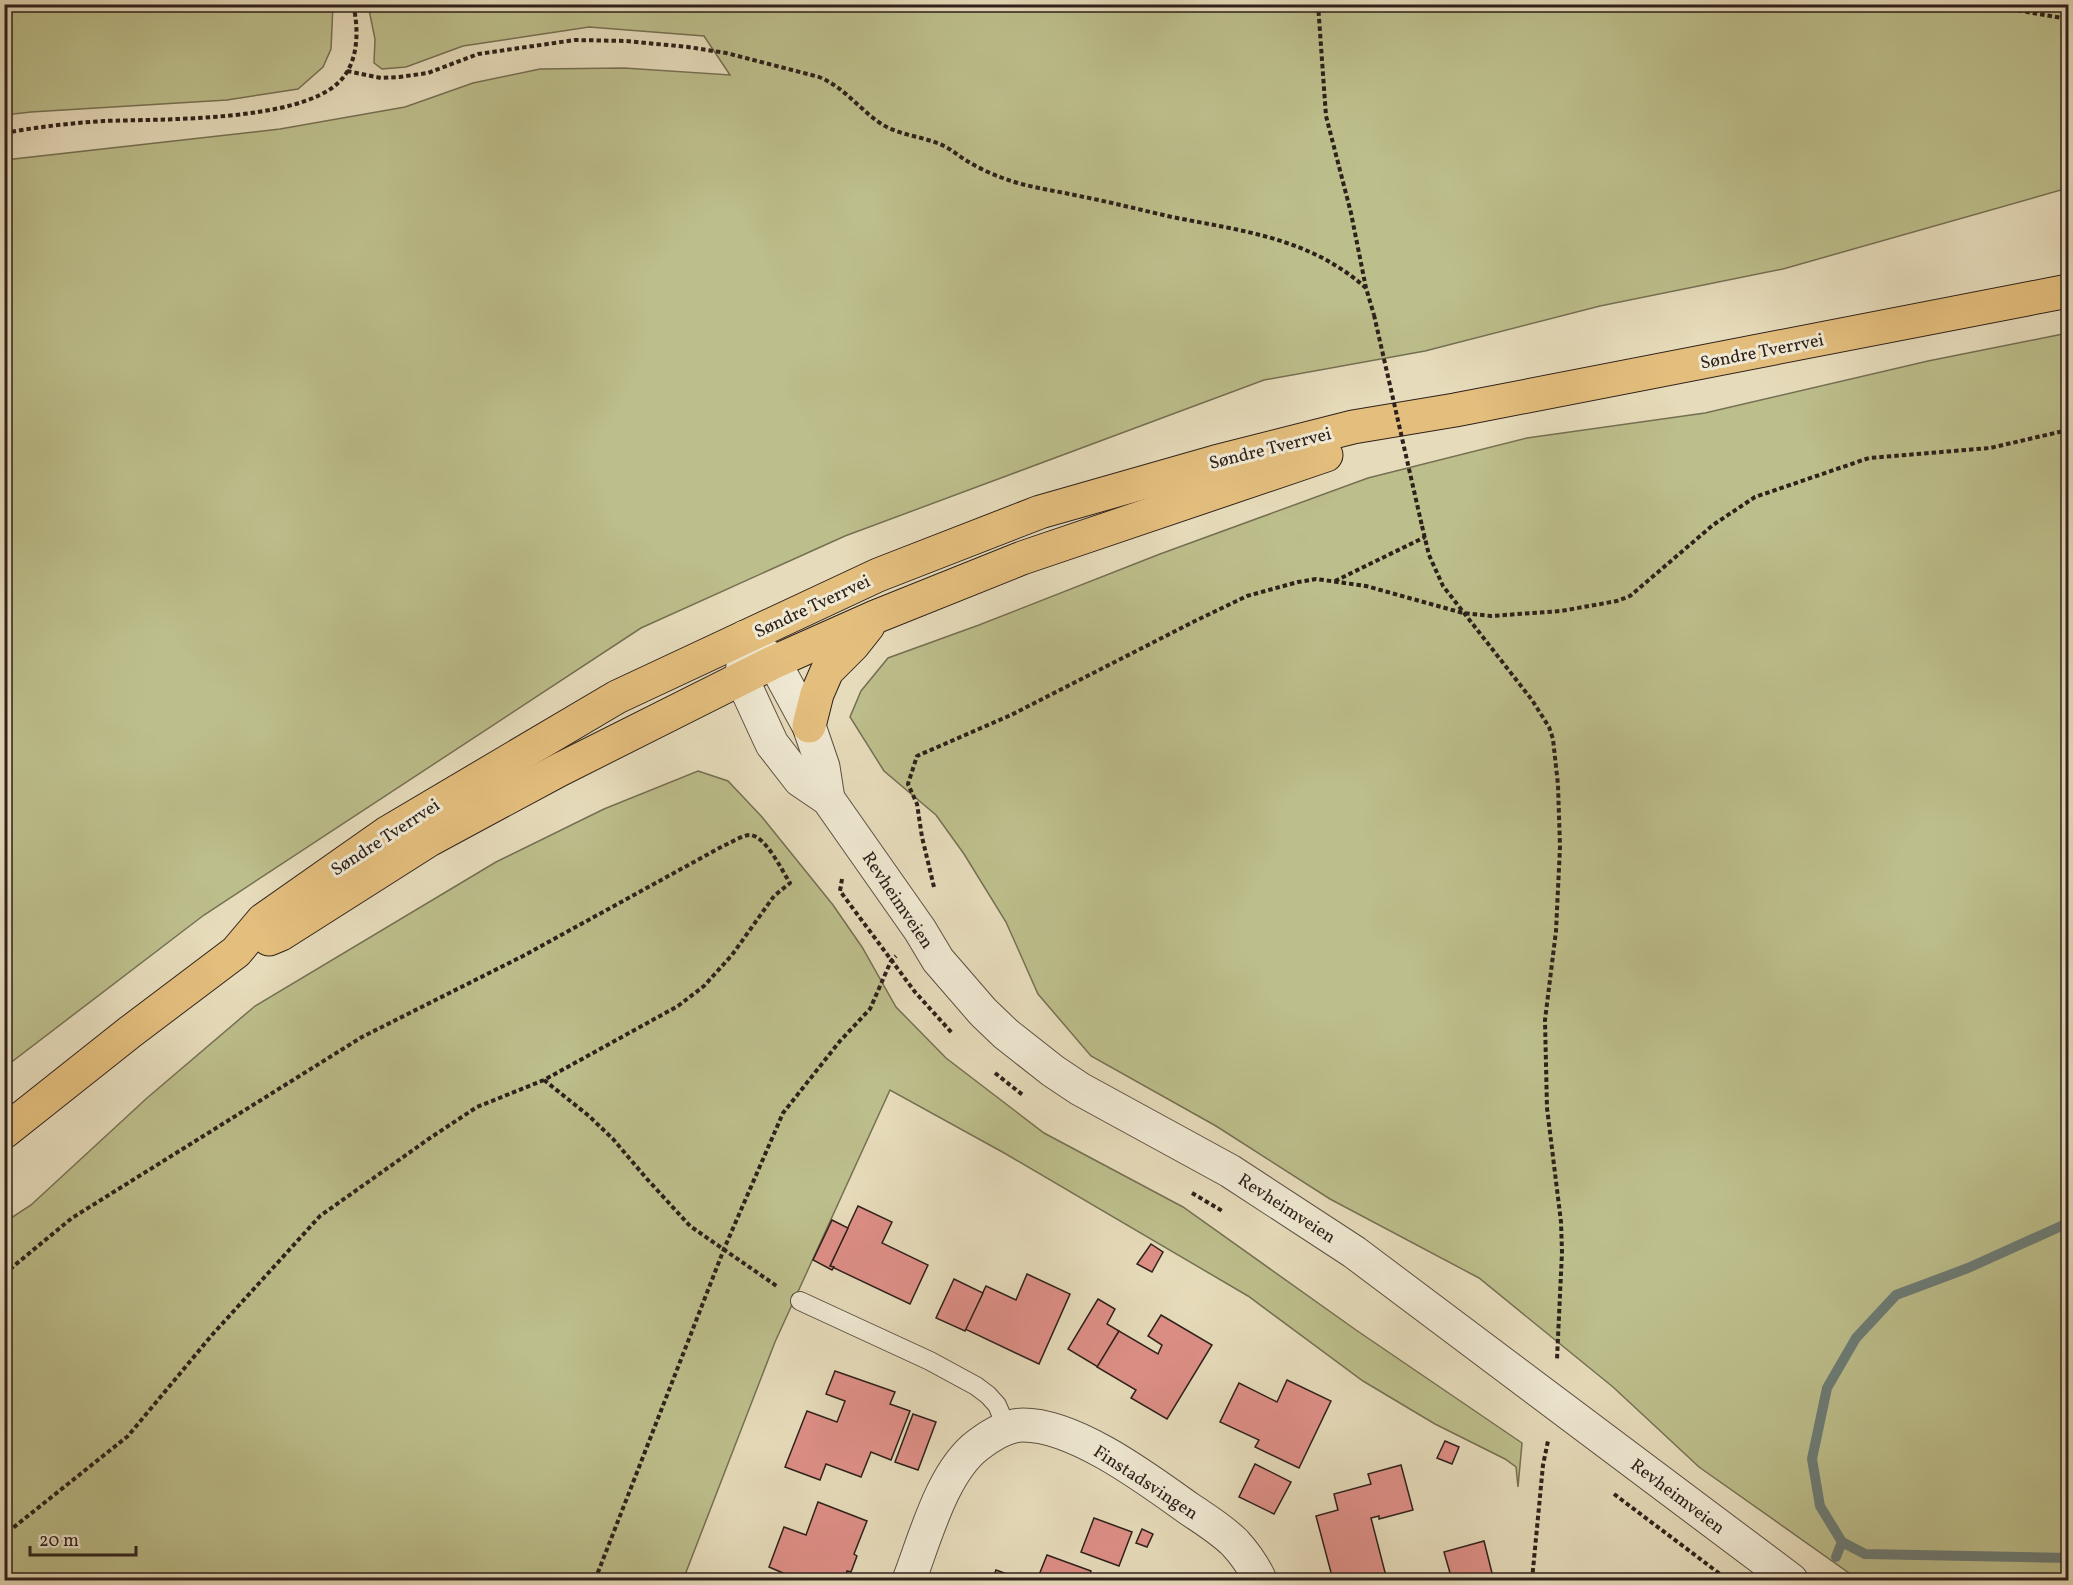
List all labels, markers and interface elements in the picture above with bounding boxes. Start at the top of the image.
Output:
street label: Søndre Tverrvei [1698,328,1826,377]
street label: Søndre Tverrvei [1207,422,1334,477]
street label: Søndre Tverrvei [751,570,875,645]
street label: Søndre Tverrvei [326,794,445,883]
street label: Revheimveien [855,847,939,955]
street label: Revheimveien [1232,1168,1340,1250]
street label: Finstadsvingen [1088,1440,1203,1527]
street label: Revheimveien [1625,1453,1730,1541]
scale bar [30,1519,136,1557]
text: 20 m [39,1529,79,1554]

